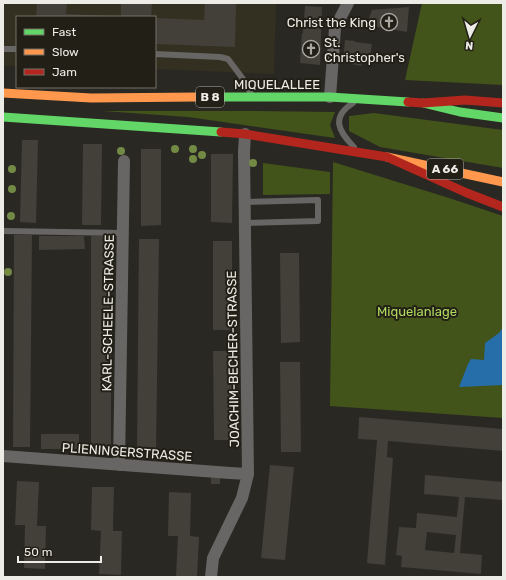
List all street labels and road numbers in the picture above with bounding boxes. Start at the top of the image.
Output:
street label: MIQUELALLEE [234,77,320,92]
road number: B 8 [196,87,224,107]
road number: A 66 [427,159,463,179]
street label: KARL-SCHEELE-STRASSE [99,234,117,392]
street label: JOACHIM-BECHER-STRASSE [224,270,242,447]
street label: PLIENINGERSTRASSE [61,440,193,464]

